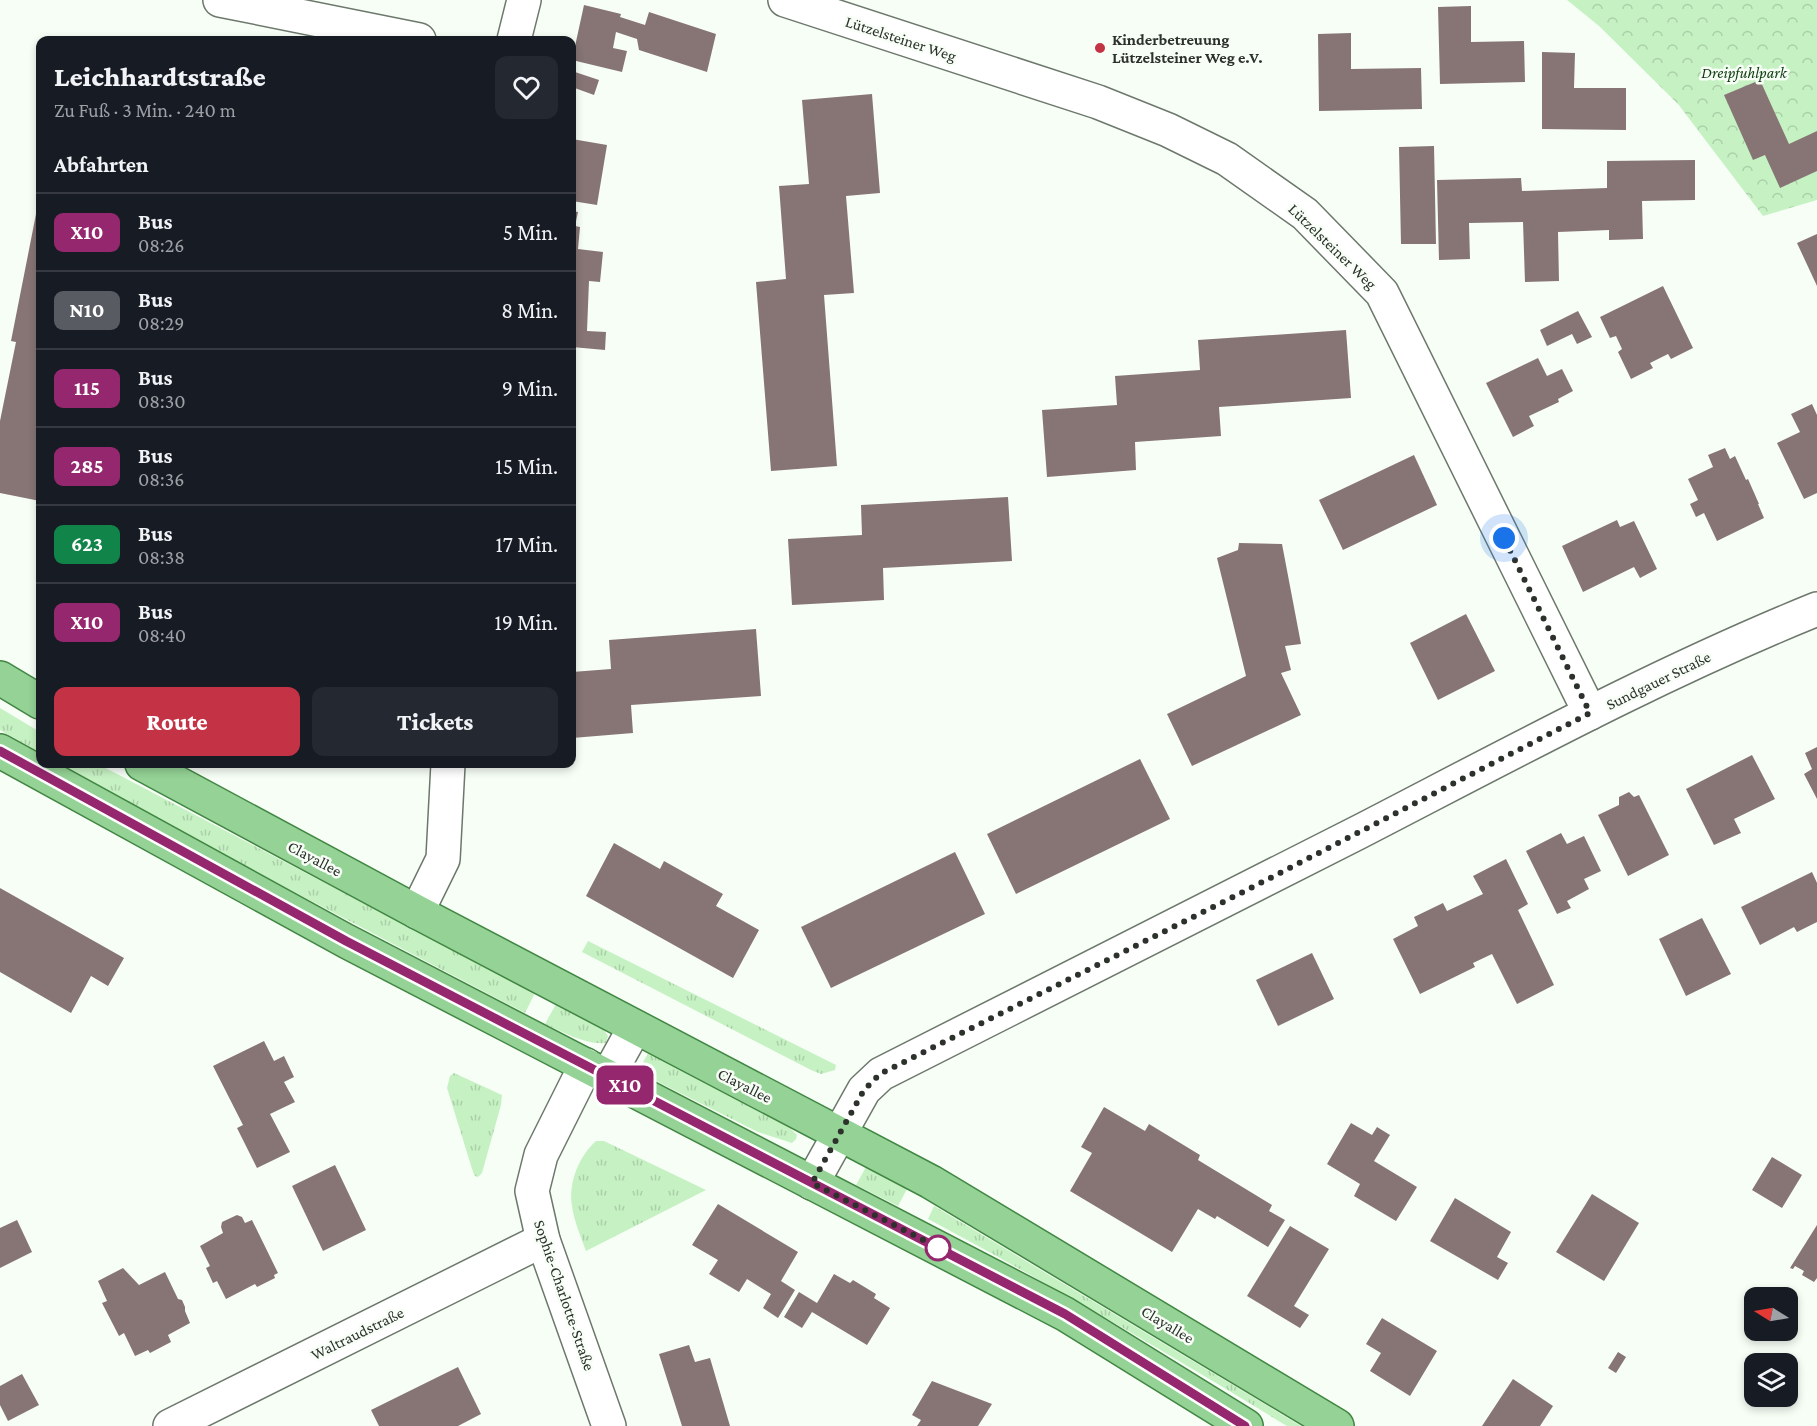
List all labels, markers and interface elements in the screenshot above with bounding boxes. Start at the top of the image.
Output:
street label: Lützelsteiner Weg [843,13,959,65]
place label: Kinderbetreuung Lützelsteiner Weg e.V. [1112,31,1263,66]
marker: Kinderbetreuung Lützelsteiner Weg e.V. [1093,41,1107,55]
button: heart [495,56,558,119]
text: Leichhardtstraße [54,61,266,92]
park label: Dreipfuhlpark [1701,64,1788,82]
text: Zu Fuß · 3 Min. · 240 m [54,99,236,121]
text: Abfahrten [54,152,149,177]
street label: Lützelsteiner Weg [1285,200,1380,293]
text: Bus [138,209,172,234]
text: X10 [70,220,104,244]
text: 5 Min. [503,220,558,245]
text: 08:26 [138,234,184,256]
text: Bus [138,287,172,312]
text: N10 [70,298,104,322]
text: 8 Min. [501,298,558,323]
text: 08:29 [138,312,184,334]
text: Bus [138,365,172,390]
text: 115 [74,376,100,400]
text: 9 Min. [502,376,558,401]
text: 08:30 [138,390,185,412]
text: Bus [138,443,172,468]
text: 285 [70,454,104,478]
text: 15 Min. [495,454,558,479]
text: 08:36 [138,468,184,490]
text: Bus [138,521,172,546]
your location [1489,523,1519,553]
text: 623 [71,532,103,556]
text: 17 Min. [496,532,558,557]
text: 08:38 [138,546,185,568]
text: Bus [138,599,172,624]
text: X10 [70,610,104,634]
text: 19 Min. [495,610,558,635]
text: 08:40 [138,624,186,646]
street label: Sundgauer Straße [1603,648,1714,714]
button: Route [54,687,300,756]
button: Tickets [312,687,558,756]
street label: Clayallee [285,837,344,880]
street label: Clayallee [715,1065,775,1107]
line badge: X10 [590,1066,660,1104]
text: X10 [608,1073,642,1097]
street label: Sophie-Charlotte-Straße [530,1218,598,1373]
unlabelled marker [925,1235,951,1261]
north arrow [1744,1287,1798,1341]
map controls [1744,1287,1798,1407]
street label: Clayallee [1138,1302,1197,1348]
street label: Waltraudstraße [308,1304,406,1363]
button: layers [1744,1353,1798,1407]

